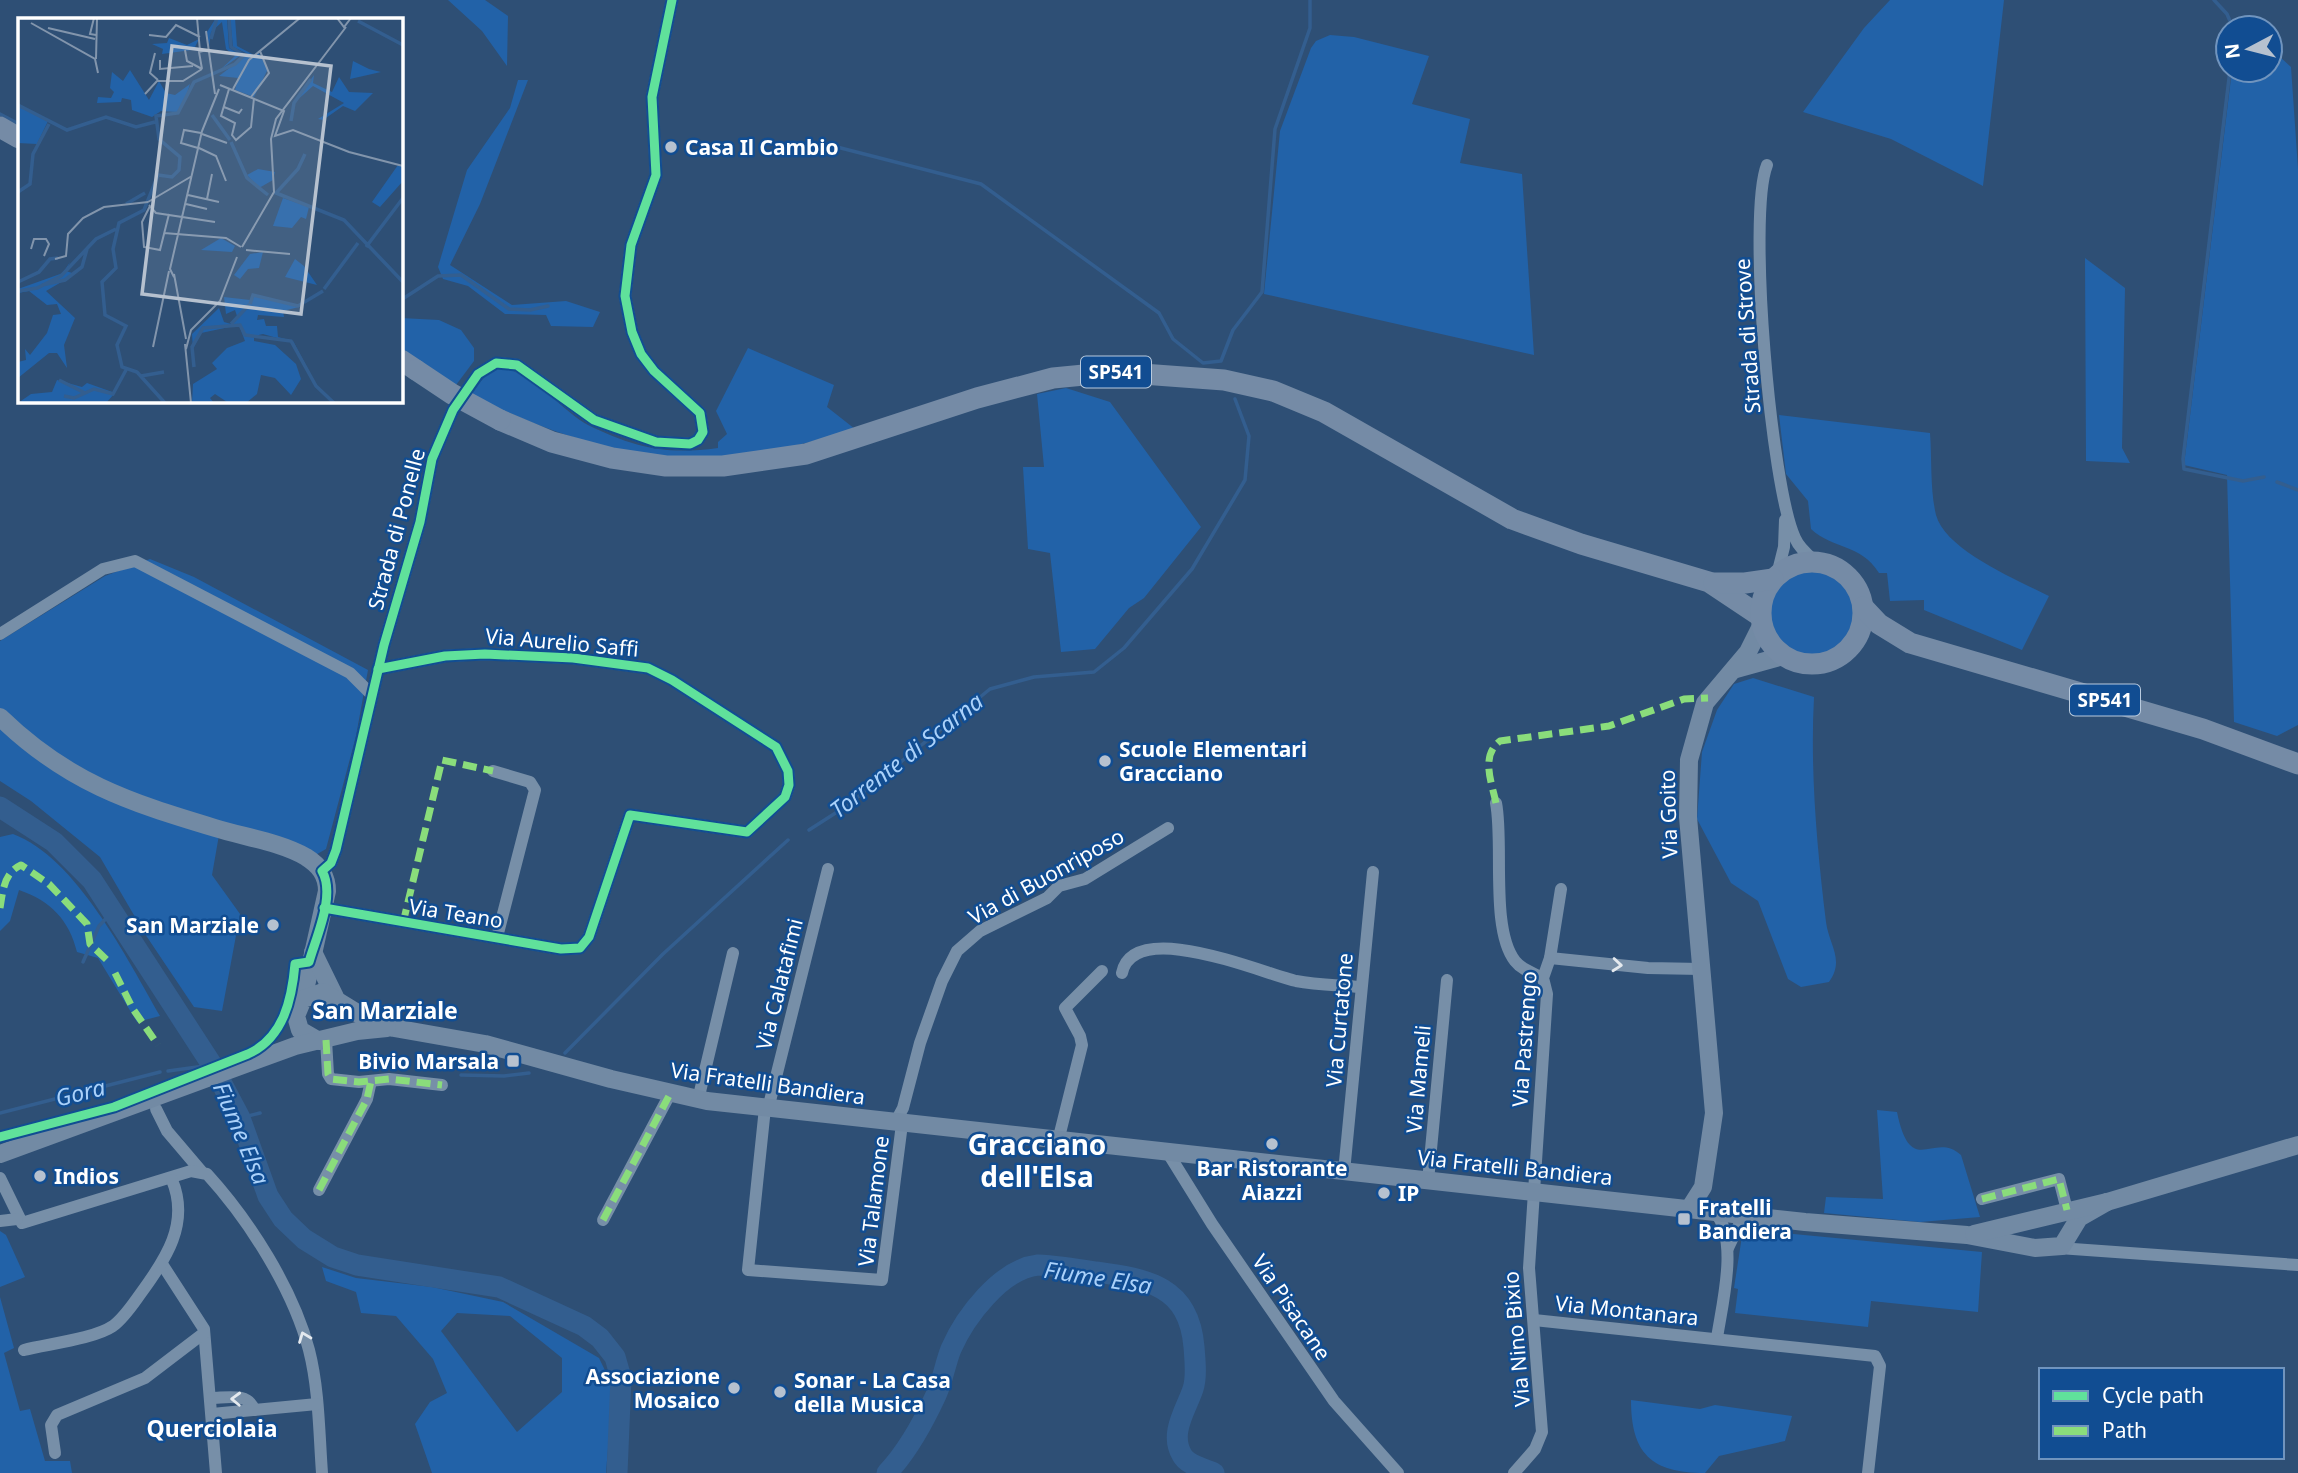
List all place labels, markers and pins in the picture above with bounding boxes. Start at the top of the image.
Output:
place label: Casa Il Cambio [685,133,839,161]
marker: Casa Il Cambio [663,139,679,155]
place label: Scuole Elementari Gracciano [1119,735,1307,787]
marker: Scuole Elementari Gracciano [1097,753,1113,769]
place label: San Marziale [126,911,259,939]
marker: San Marziale [265,917,281,933]
place label: Bivio Marsala [358,1047,499,1075]
marker: Bivio Marsala [505,1053,521,1069]
marker: Bar Ristorante Aiazzi [1264,1136,1280,1152]
place label: Bar Ristorante Aiazzi [1196,1154,1348,1206]
place label: Indios [54,1162,119,1190]
marker: Indios [32,1168,48,1184]
place label: IP [1398,1179,1419,1207]
marker: IP [1376,1185,1392,1201]
place label: Fratelli Bandiera [1698,1193,1792,1245]
marker: Fratelli Bandiera [1676,1211,1692,1227]
place label: Associazione Mosaico [586,1362,720,1414]
place label: Sonar - La Casa della Musica [794,1366,951,1418]
marker: Associazione Mosaico [726,1380,742,1396]
marker: Sonar - La Casa della Musica [772,1384,788,1400]

